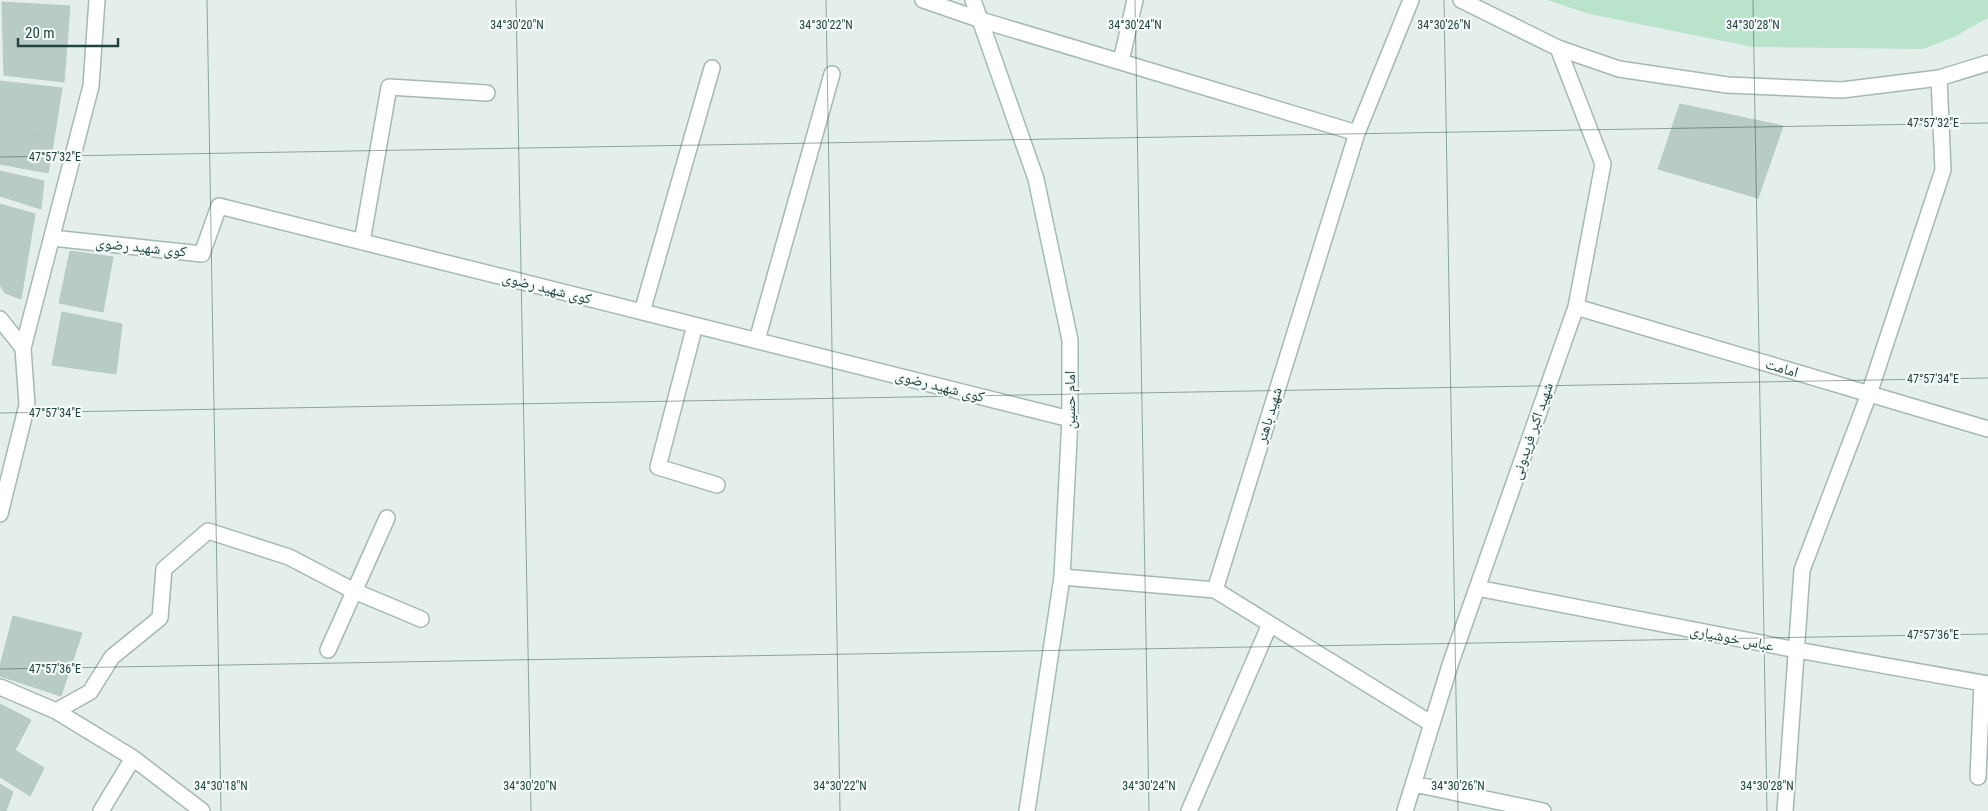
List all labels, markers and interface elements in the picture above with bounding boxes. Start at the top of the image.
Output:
scale bar [18,15,118,47]
text: 34°30'20"N [490,18,544,32]
text: 34°30'22"N [799,18,853,32]
text: 34°30'24"N [1108,18,1162,32]
text: 34°30'26"N [1417,18,1471,32]
text: 34°30'28"N [1726,18,1780,32]
text: 20 m [25,24,55,42]
text: 47°57'32"E [1907,116,1959,130]
text: 47°57'32"E [29,150,81,164]
street label: کوی شهید رضوی [95,233,187,262]
street label: کوی شهید رضوی [500,268,594,309]
street label: امامت [1763,355,1801,381]
street label: کوی شهید رضوی [893,366,987,407]
street label: امام حسین [1061,371,1080,429]
text: 47°57'34"E [1907,372,1959,386]
street label: شهید اکبر فریدونی [1507,380,1558,482]
street label: شهید باهنر [1252,385,1286,446]
text: 47°57'34"E [29,406,81,420]
street label: عباس خوشیاری [1688,621,1776,656]
text: 47°57'36"E [1907,628,1959,642]
text: 47°57'36"E [29,662,81,676]
text: 34°30'18"N [194,779,248,793]
text: 34°30'20"N [503,779,557,793]
text: 34°30'22"N [813,779,867,793]
text: 34°30'24"N [1122,779,1176,793]
text: 34°30'26"N [1431,779,1485,793]
text: 34°30'28"N [1740,779,1794,793]

